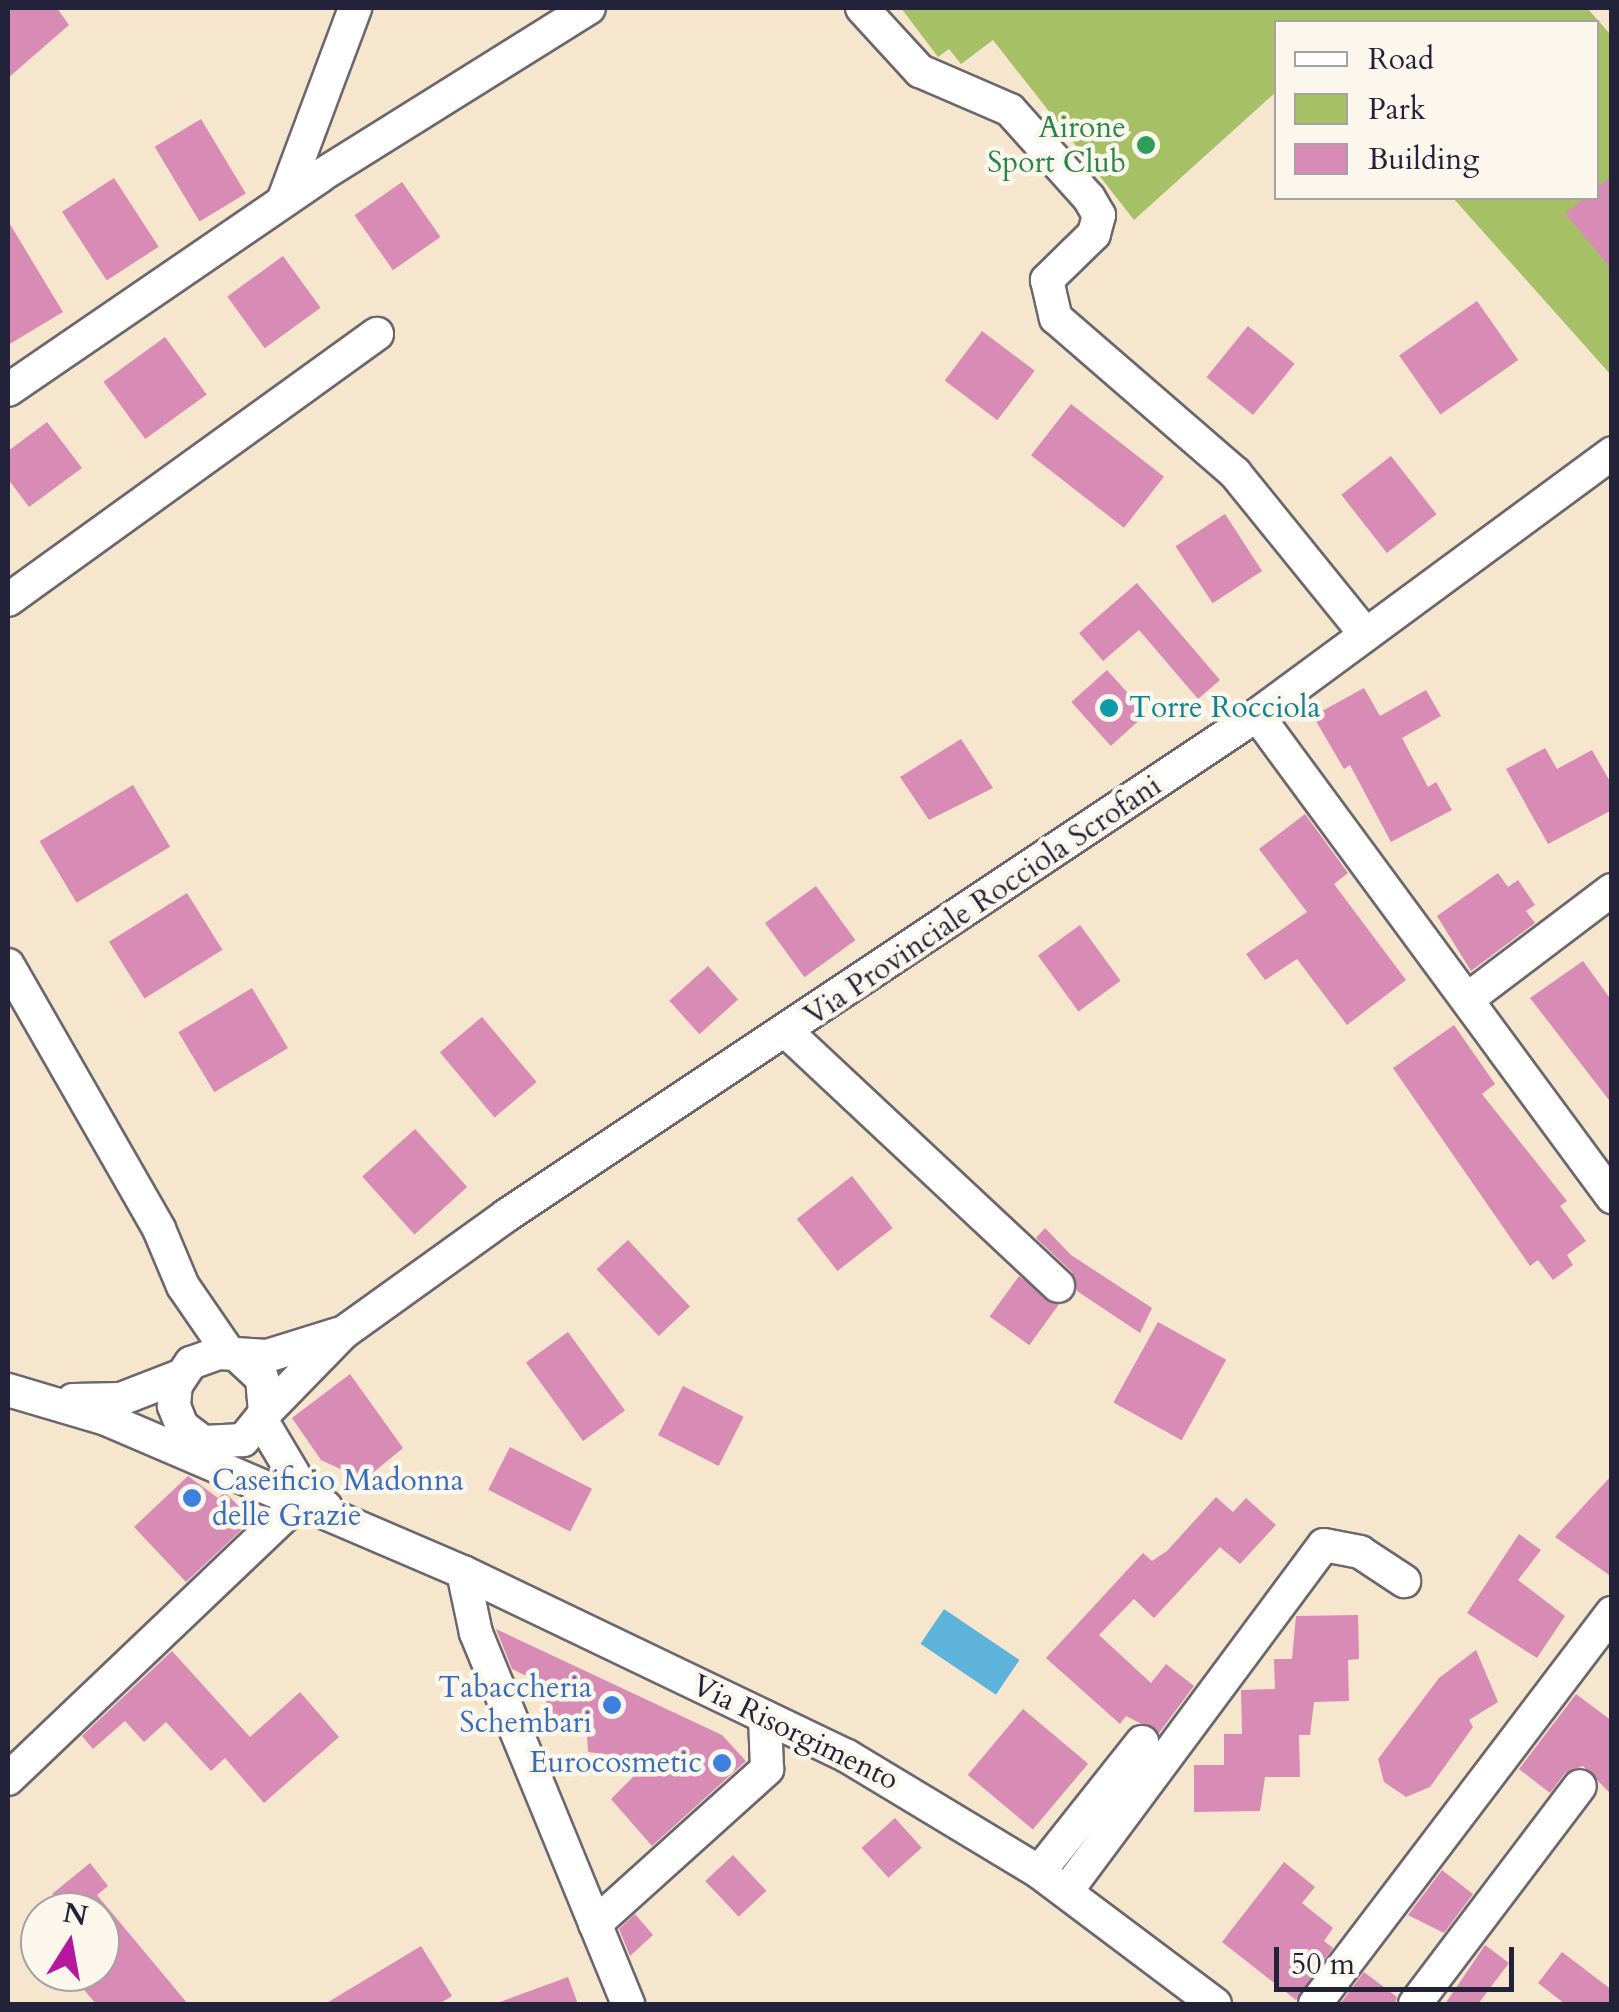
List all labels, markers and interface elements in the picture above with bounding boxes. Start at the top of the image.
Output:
legend [1274,20,1599,200]
text: Road [1368,39,1434,80]
text: Park [1368,89,1426,130]
place label: Airone Sport Club [987,110,1126,180]
marker: Airone Sport Club [1135,134,1157,156]
text: Building [1368,139,1479,180]
place label: Torre Rocciola [1129,690,1320,726]
marker: Torre Rocciola [1098,697,1120,719]
street label: Via Provinciale Rocciola Scrofani [798,768,1168,1034]
place label: Caseificio Madonna delle Grazie [212,1463,464,1534]
marker: Caseificio Madonna delle Grazie [181,1487,203,1509]
street label: Via Risorgimento [686,1668,904,1798]
place label: Tabaccheria Schembari [438,1670,592,1740]
marker: Tabaccheria Schembari [601,1694,623,1716]
place label: Eurocosmetic [529,1745,702,1781]
marker: Eurocosmetic [711,1752,733,1774]
north arrow [20,1892,120,1992]
text: N [60,1894,91,1935]
scale bar [1279,1927,1519,1989]
text: 50 m [1291,1944,1355,1985]

